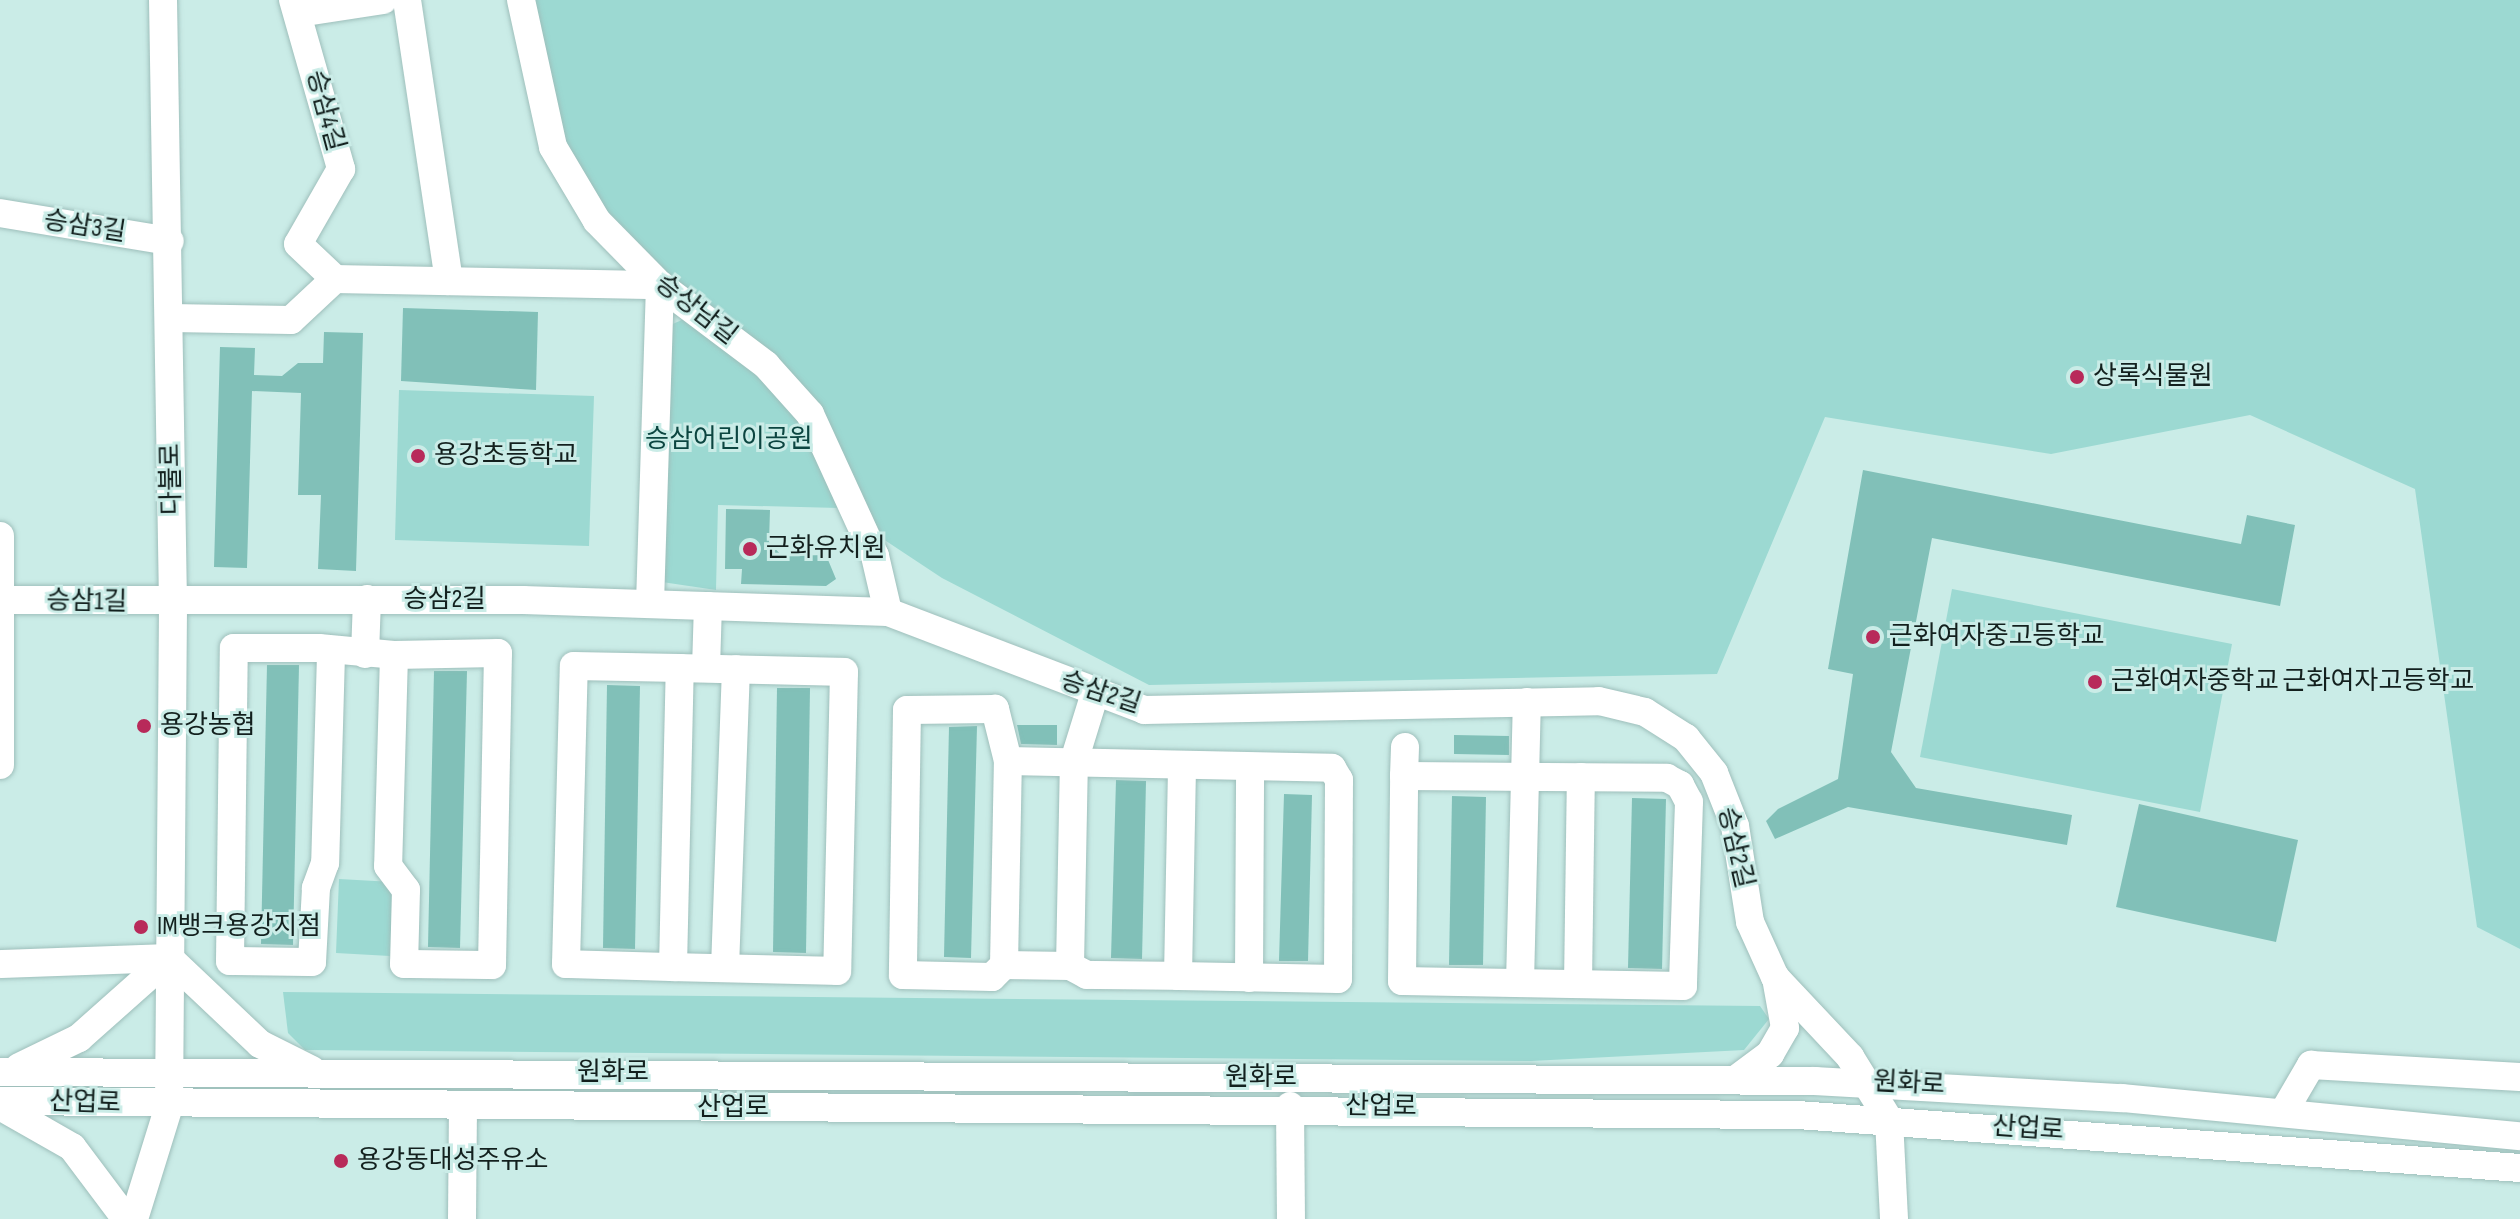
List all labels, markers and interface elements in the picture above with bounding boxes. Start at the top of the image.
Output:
street label: 승삼4길 [299,67,351,155]
street label: 승삼3길 [42,205,128,249]
street label: 승상남길 [649,268,743,352]
place label: 상록식물원 [2093,361,2213,393]
marker: 상록식물원 [2068,368,2086,386]
park label: 승삼어린이공원 [645,424,813,456]
place label: 용강초등학교 [434,440,578,472]
street label: 다불로 [156,443,188,515]
marker: 용강초등학교 [409,447,427,465]
place label: 근화유치원 [766,533,886,565]
marker: 근화유치원 [741,540,759,558]
street label: 승삼2길 [404,584,486,616]
street label: 승삼1길 [46,586,128,618]
place label: 근화여자중고등학교 [1889,621,2104,653]
marker: 근화여자중고등학교 [1864,628,1882,646]
street label: 승삼2길 [1057,665,1145,721]
place label: 근화여자중학교 근화여자고등학교 [2111,666,2474,698]
marker: 근화여자중학교 근화여자고등학교 [2086,673,2104,691]
place label: 용강농협 [160,710,256,742]
marker: 용강농협 [135,717,153,735]
street label: 승삼2길 [1711,804,1759,892]
place label: IM뱅크용강지점 [157,911,321,943]
marker: IM뱅크용강지점 [132,918,150,936]
street label: 원화로 [577,1057,649,1089]
street label: 원화로 [1225,1062,1297,1094]
street label: 원화로 [1872,1067,1946,1101]
street label: 산업로 [49,1086,121,1120]
street label: 산업로 [1345,1091,1417,1123]
street label: 산업로 [697,1092,769,1124]
street label: 산업로 [1991,1111,2065,1147]
place label: 용강동대성주유소 [357,1145,548,1177]
marker: 용강동대성주유소 [332,1152,350,1170]

